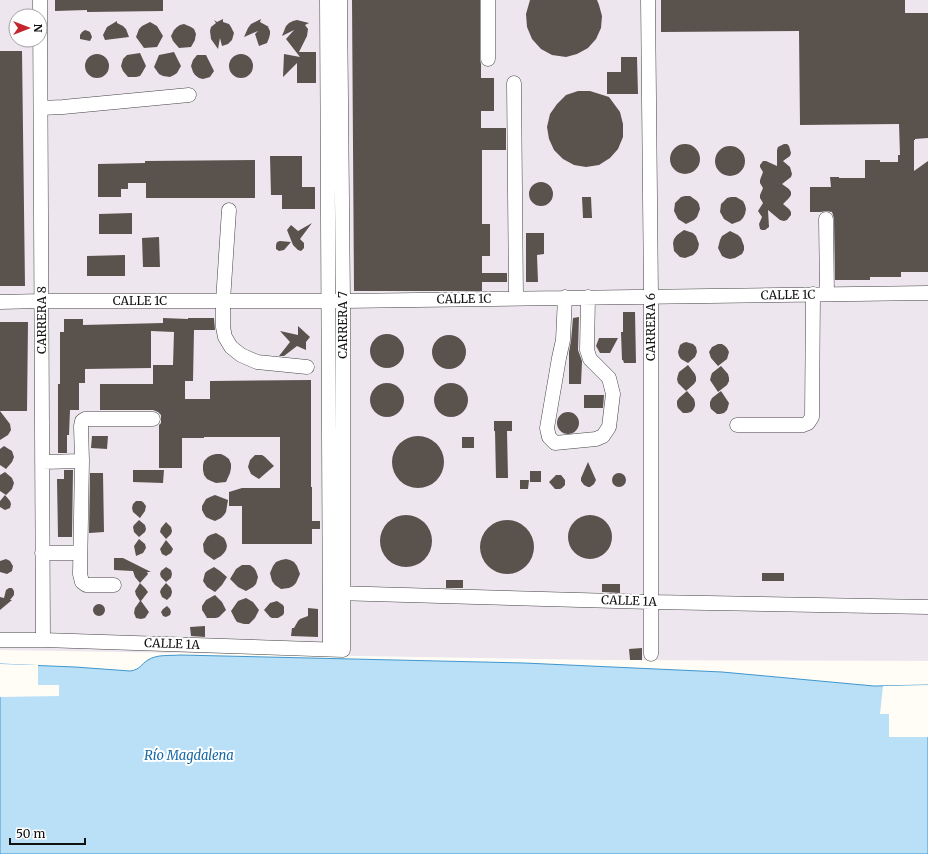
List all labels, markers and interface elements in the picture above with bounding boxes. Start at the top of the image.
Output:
north arrow [8,8,48,48]
text: N [31,24,45,33]
street label: CARRERA 8 [34,286,49,354]
street label: CALLE 1C [761,287,815,302]
street label: CARRERA 7 [335,291,350,359]
street label: CALLE 1C [437,291,491,306]
street label: CALLE 1C [113,293,167,308]
street label: CARRERA 6 [643,293,658,361]
street label: CALLE 1A [601,592,658,609]
street label: CALLE 1A [144,635,201,652]
water label: Río Magdalena [144,747,234,764]
scale bar [10,820,85,846]
text: 50 m [16,826,45,841]

